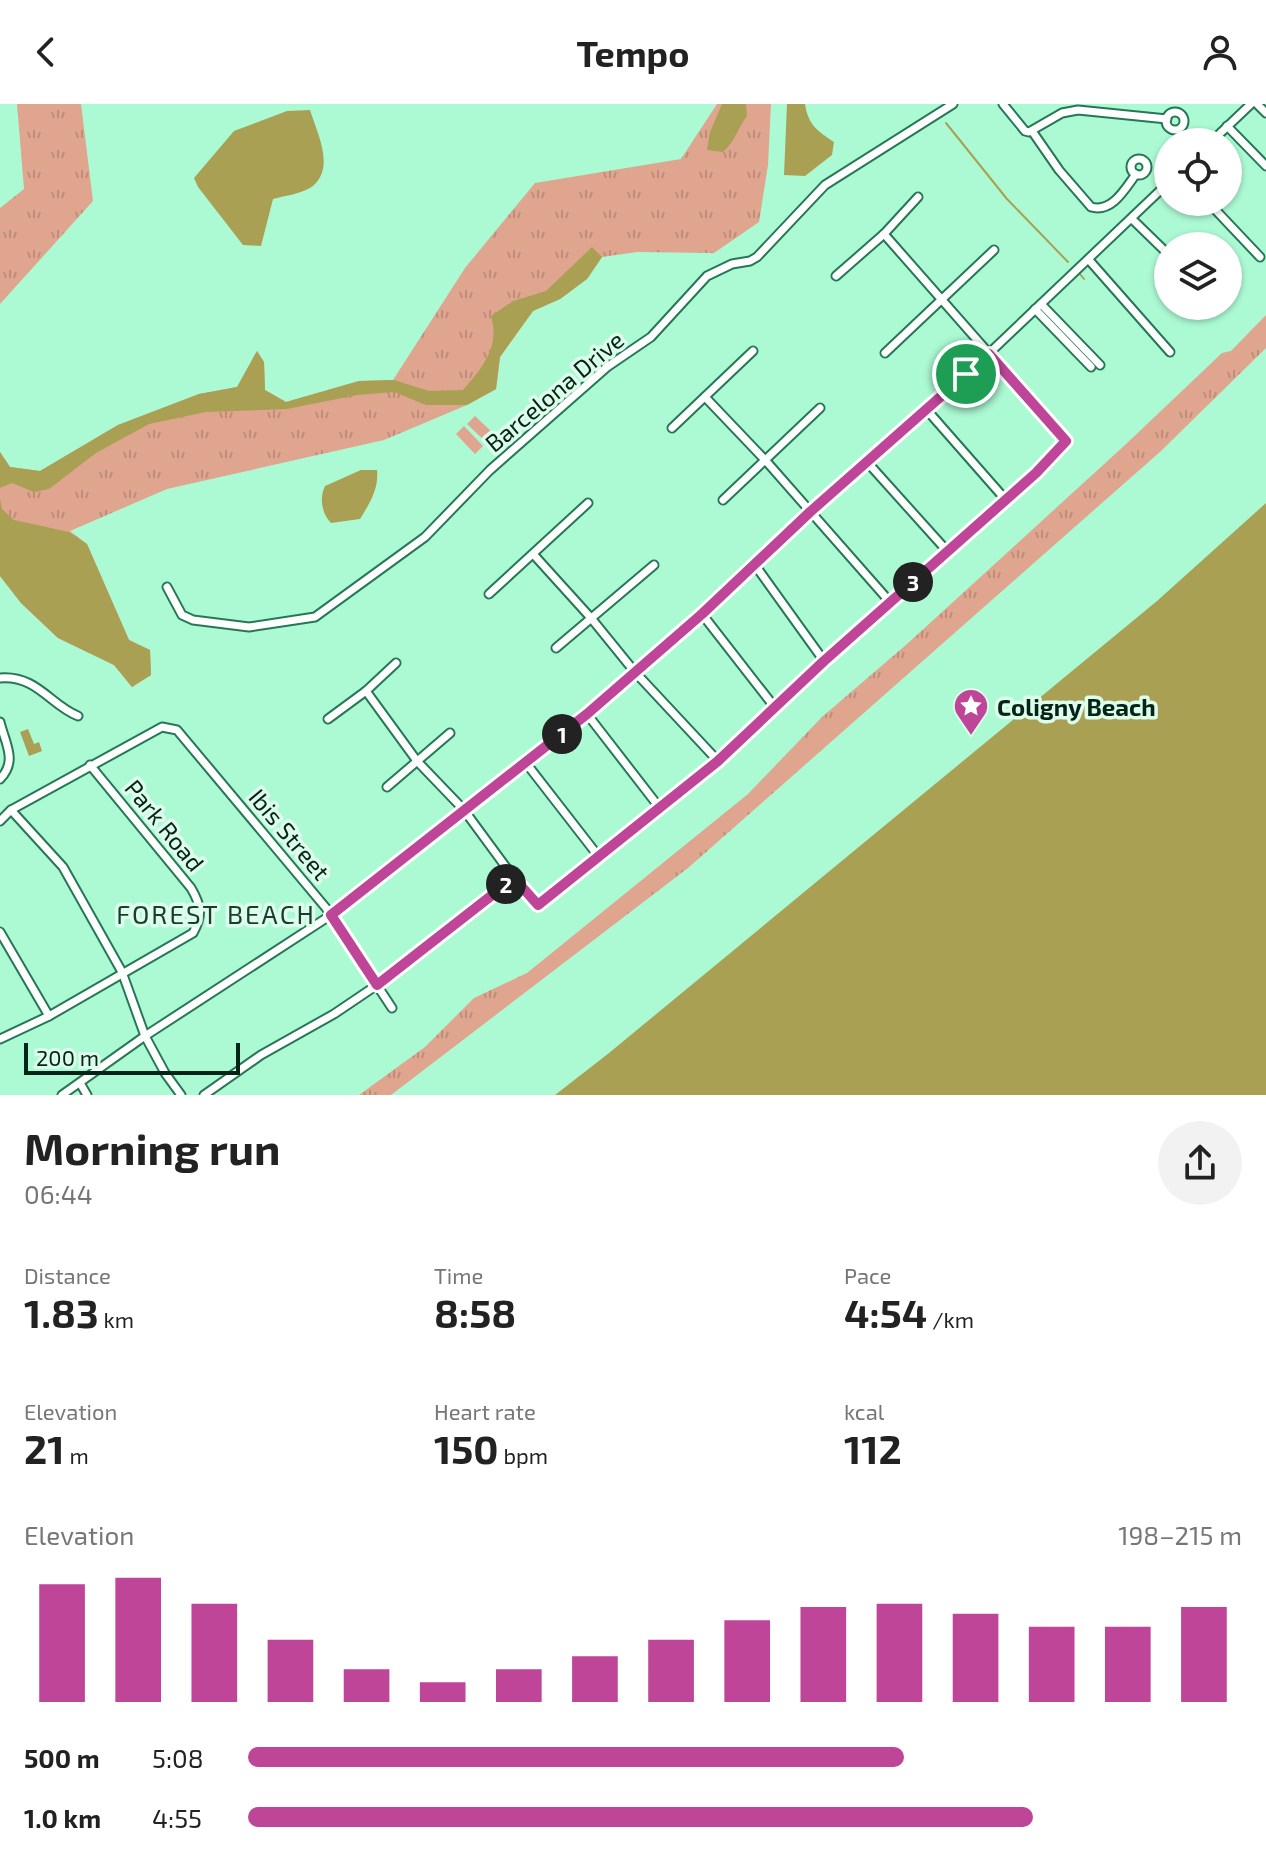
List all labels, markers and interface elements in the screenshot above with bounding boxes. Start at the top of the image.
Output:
icon: back [24,30,68,74]
icon: person [1198,30,1242,74]
text: Tempo [577,31,689,74]
map controls [1154,128,1242,320]
button: locate [1154,128,1242,216]
button: layers [1154,232,1242,320]
street label: Barcelona Drive [479,325,629,457]
pin [932,340,1000,408]
icon: arrive [944,352,988,396]
pin: 3 [893,562,933,602]
text: 3 [907,569,919,595]
place icon: Coligny Beach [952,687,990,737]
place label: Coligny Beach [997,692,1156,721]
pin: 1 [542,714,582,754]
text: 1 [557,721,567,747]
street label: Park Road [119,773,211,877]
street label: Ibis Street [243,782,337,886]
pin: 2 [486,864,526,904]
text: 2 [500,871,512,897]
district label: FOREST BEACH [116,898,316,929]
scale bar [24,1039,240,1075]
text: 200 m [36,1044,99,1070]
text: Morning run [24,1121,280,1174]
button: share [1158,1121,1242,1205]
text: 06:44 [24,1178,93,1209]
text: Distance [24,1262,111,1288]
text: Time [434,1262,483,1288]
text: Pace [844,1262,891,1288]
text: 1.83 [24,1288,99,1336]
text: 8:58 [434,1288,516,1336]
text: 4:54 [844,1288,927,1336]
text: km [99,1306,134,1332]
text: /km [927,1306,974,1332]
text: Elevation [24,1398,117,1424]
text: Heart rate [434,1398,536,1424]
text: kcal [844,1398,884,1424]
text: 21 [24,1424,65,1472]
text: 150 [434,1424,499,1472]
text: 112 [844,1424,902,1472]
text: m [65,1442,89,1468]
text: bpm [499,1442,548,1468]
text: Elevation [24,1519,134,1550]
text: 198–215 m [1118,1519,1242,1550]
text: 500 m [24,1742,100,1773]
text: 5:08 [152,1742,204,1773]
text: 1.0 km [24,1802,101,1833]
text: 4:55 [152,1802,202,1833]

